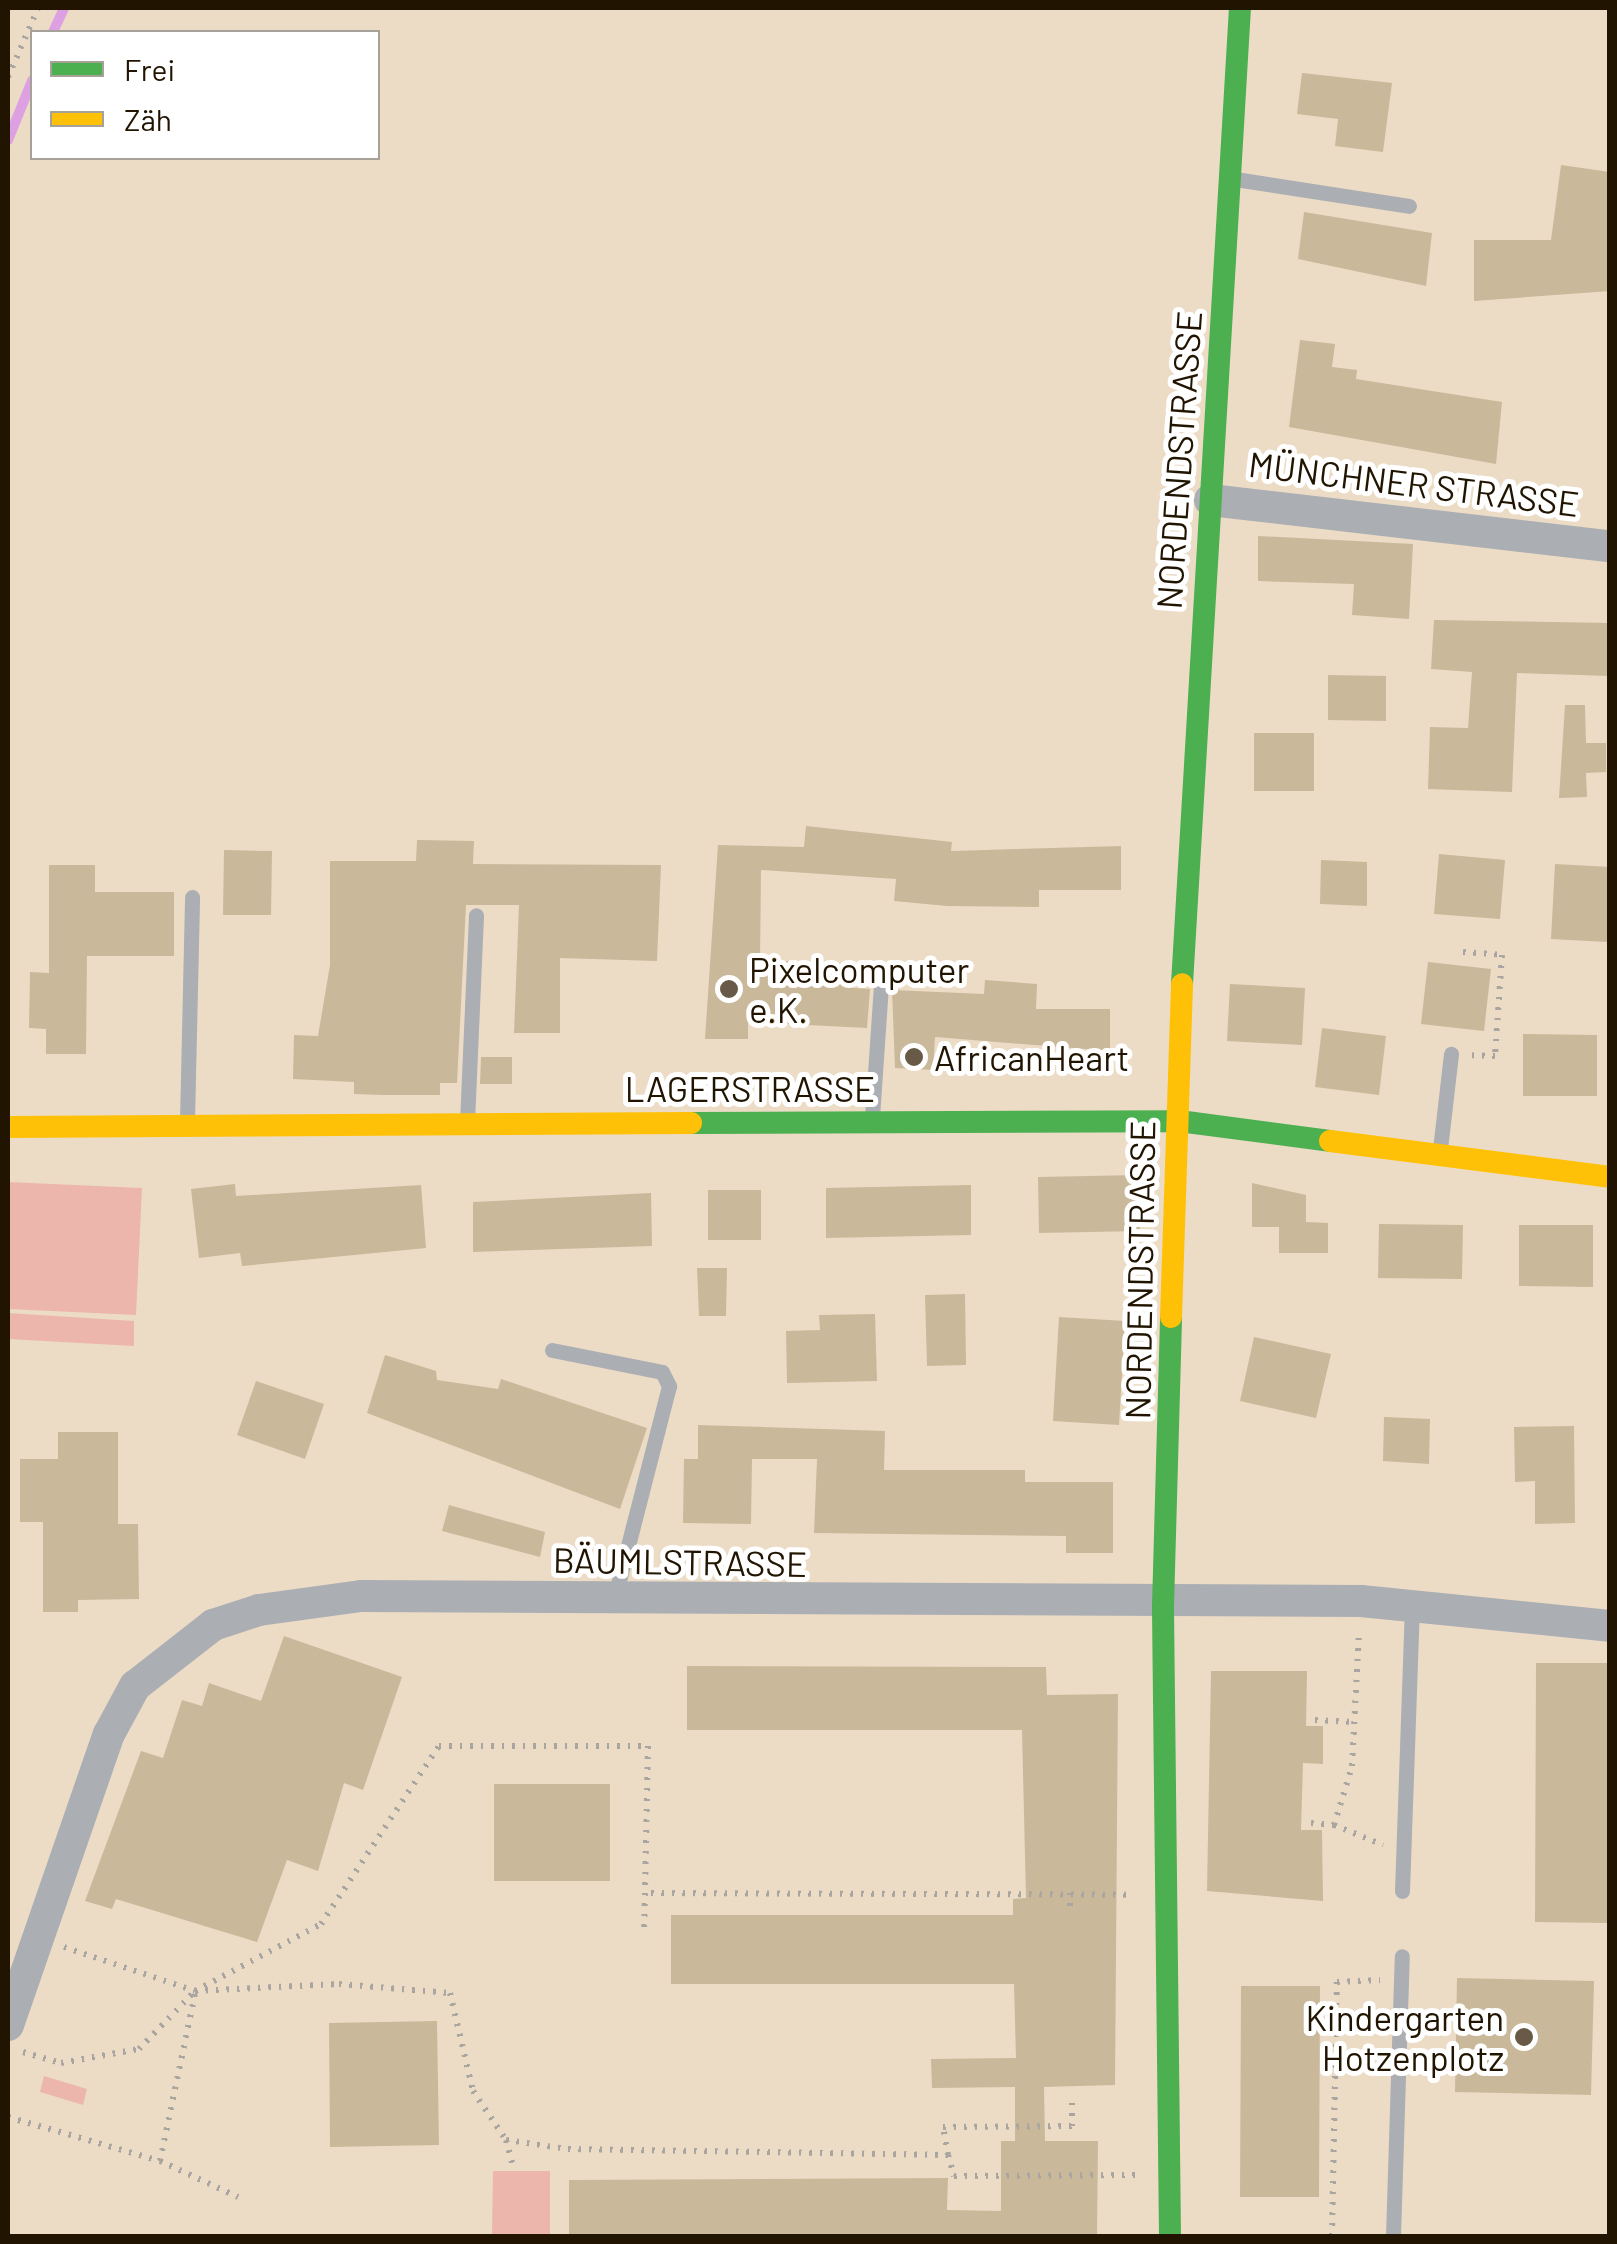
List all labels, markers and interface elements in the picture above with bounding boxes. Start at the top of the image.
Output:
legend [30,30,380,160]
text: Frei [124,51,175,87]
text: Zäh [124,101,172,137]
street label: NORDENDSTRASSE [1147,309,1209,611]
street label: MÜNCHNER STRASSE [1246,442,1582,524]
place label: Pixelcomputer e.K. [749,948,969,1030]
marker: Pixelcomputer e.K. [718,978,740,1000]
place label: AfricanHeart [934,1036,1129,1078]
marker: AfricanHeart [903,1046,925,1068]
street label: LAGERSTRASSE [625,1067,875,1109]
street label: NORDENDSTRASSE [1115,1120,1163,1420]
street label: BÄUMLSTRASSE [553,1538,807,1584]
place label: Kindergarten Hotzenplotz [1305,1996,1504,2078]
marker: Kindergarten Hotzenplotz [1513,2026,1535,2048]

